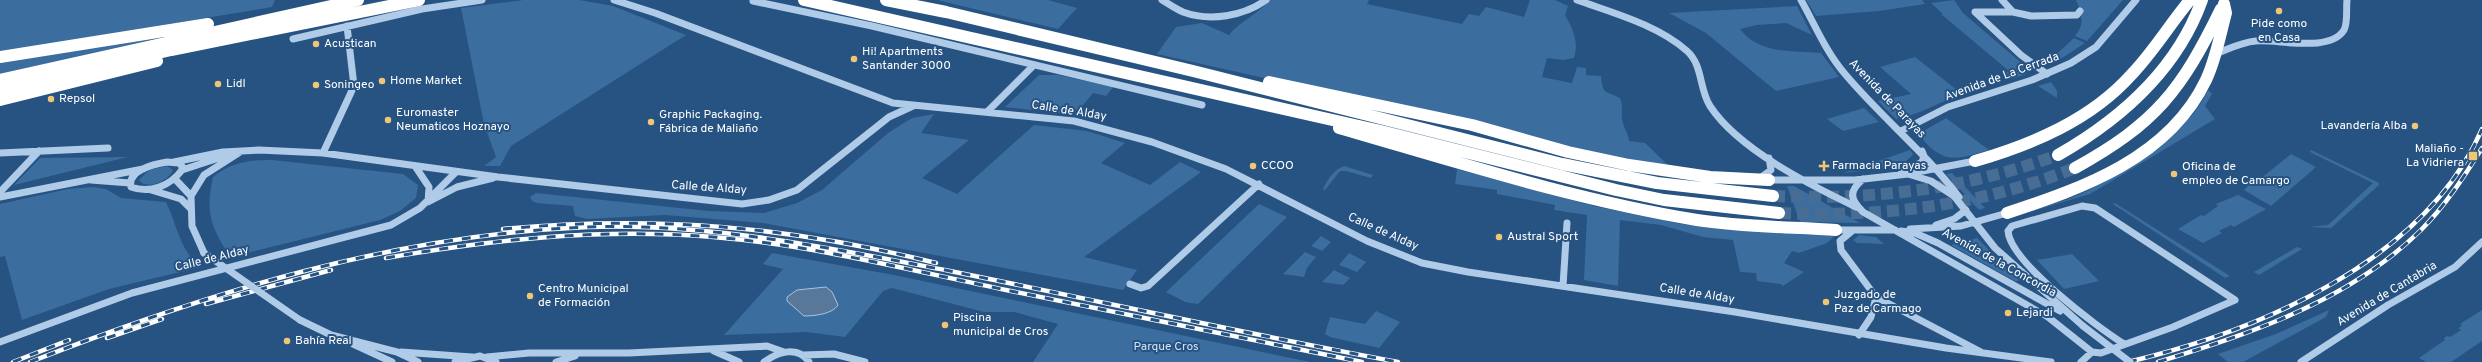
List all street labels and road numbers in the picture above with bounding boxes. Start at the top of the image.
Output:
street label: Avenida de La Cerrada [1943,49,2061,105]
street label: Avenida de Parayas [1845,56,1929,142]
street label: Calle de Alday [1030,97,1108,125]
street label: Calle de Alday [671,177,747,199]
street label: Calle de Alday [1345,209,1421,255]
street label: Avenida de la Concordia [1939,225,2059,301]
street label: Calle de Alday [173,242,251,276]
street label: Avenida de Cantabria [2334,258,2440,330]
street label: Calle de Alday [1658,280,1736,308]

